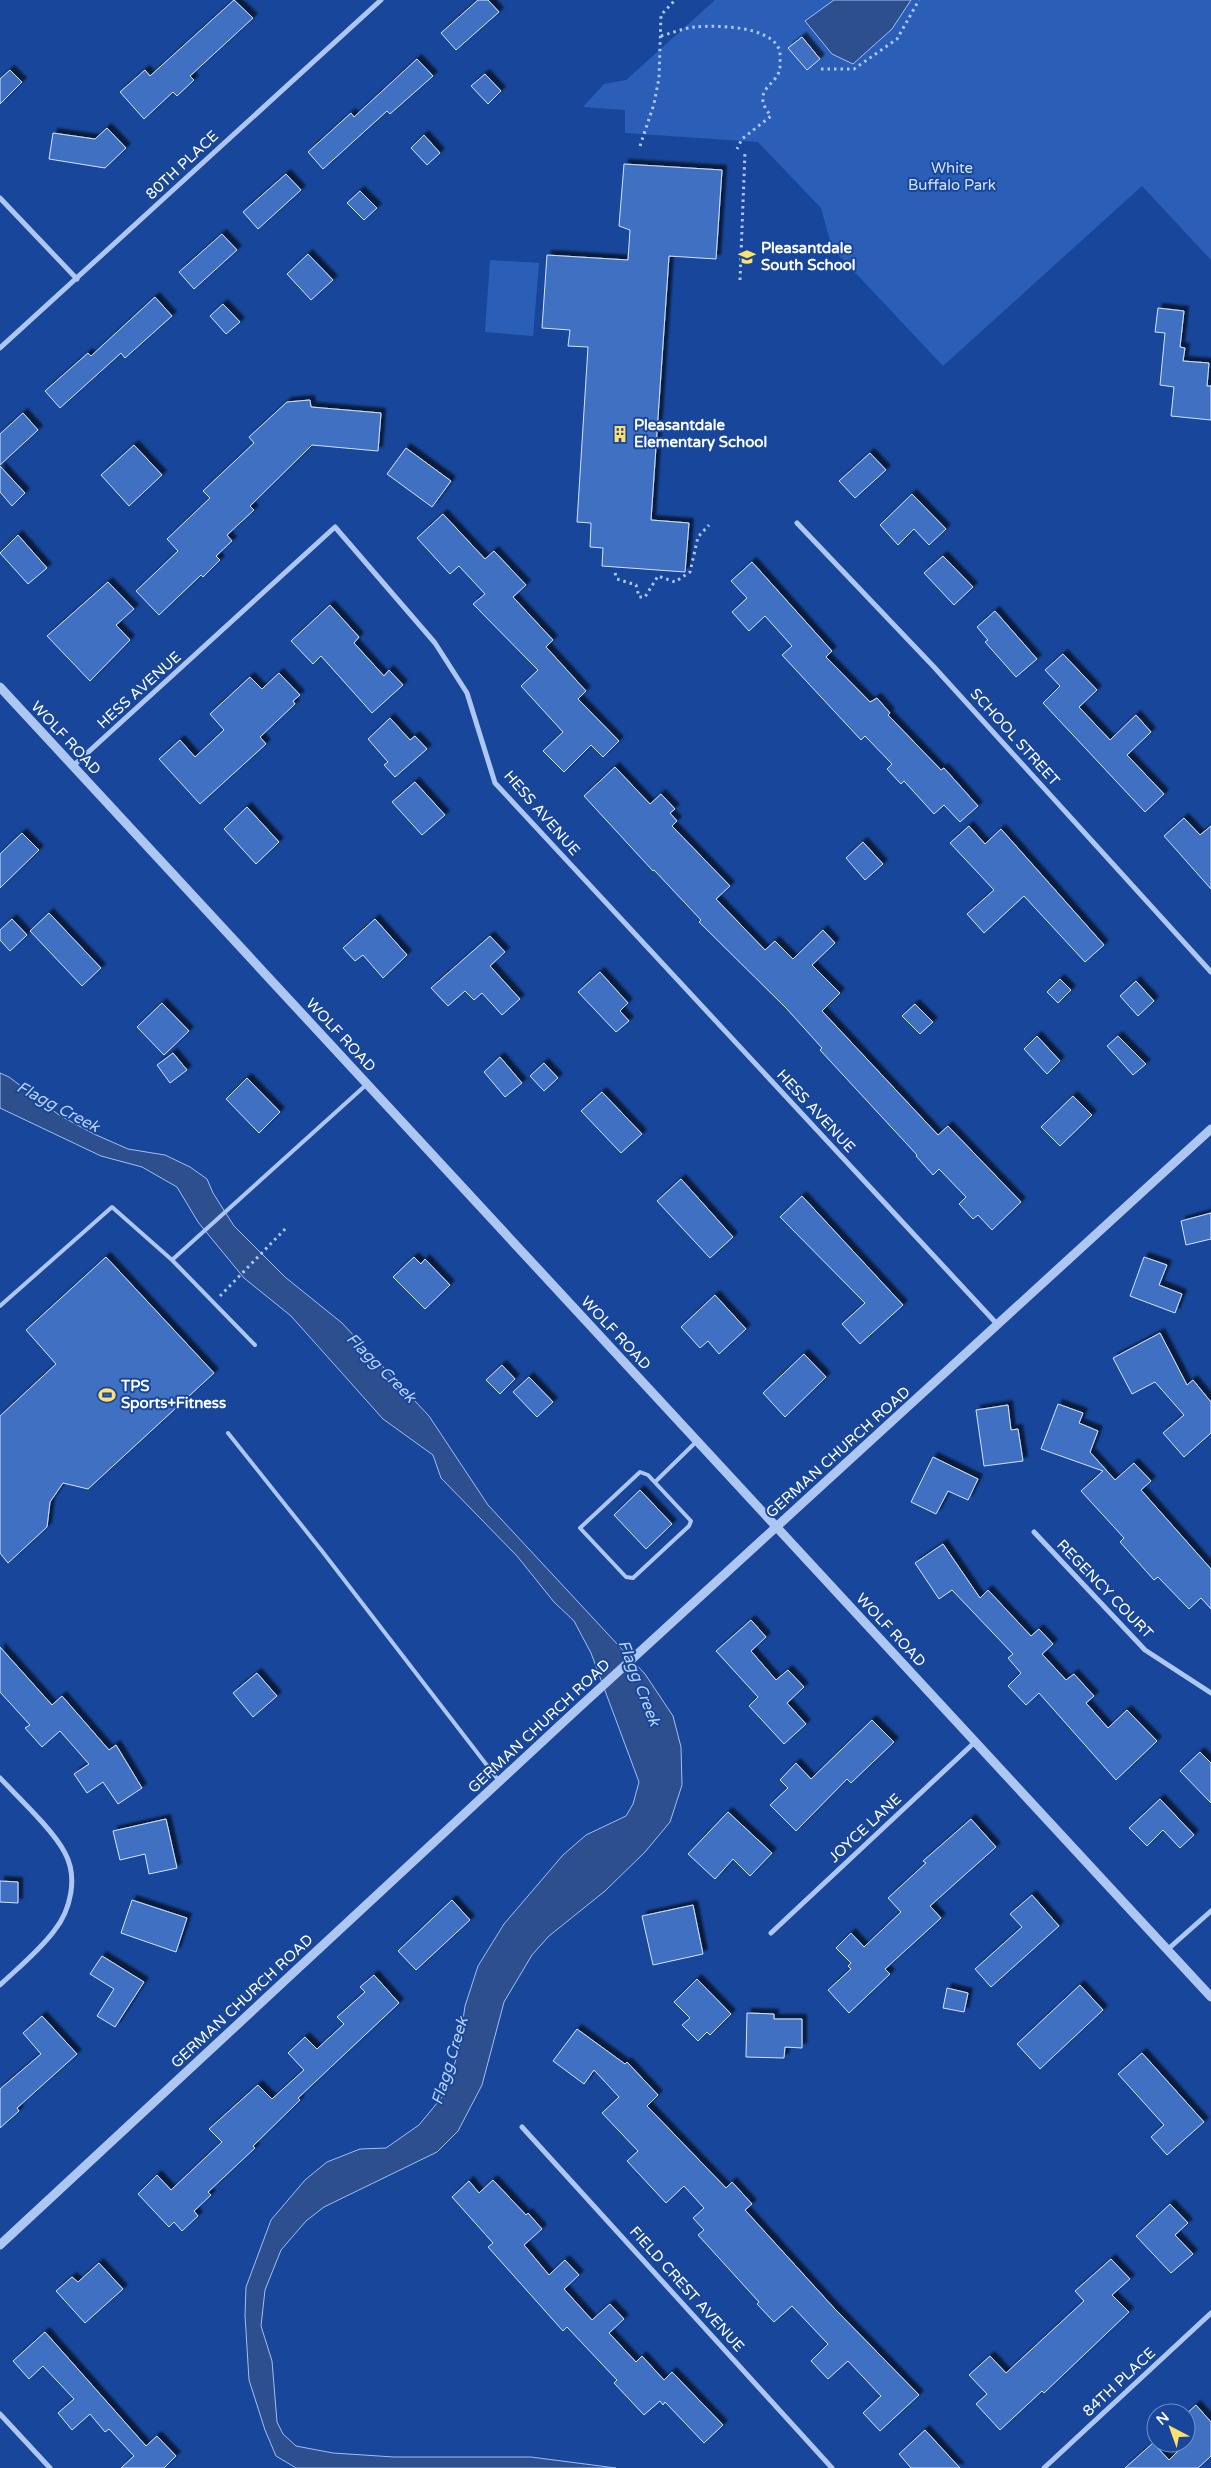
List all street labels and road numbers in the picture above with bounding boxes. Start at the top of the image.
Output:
street label: 80TH PLACE [142,127,222,203]
street label: HESS AVENUE [93,648,185,732]
street label: SCHOOL STREET [967,685,1063,789]
street label: WOLF ROAD [27,697,105,779]
street label: HESS AVENUE [500,767,584,859]
street label: WOLF ROAD [302,994,380,1076]
street label: HESS AVENUE [773,1066,859,1156]
street label: WOLF ROAD [577,1292,655,1374]
street label: GERMAN CHURCH ROAD [762,1382,914,1522]
street label: REGENCY COURT [1053,1536,1157,1642]
street label: WOLF ROAD [852,1589,930,1671]
street label: GERMAN CHURCH ROAD [464,1655,614,1797]
street label: JOYCE LANE [825,1790,905,1866]
street label: GERMAN CHURCH ROAD [167,1930,317,2072]
street label: FIELD CREST AVENUE [626,2223,748,2355]
street label: 84TH PLACE [1079,2344,1159,2420]

